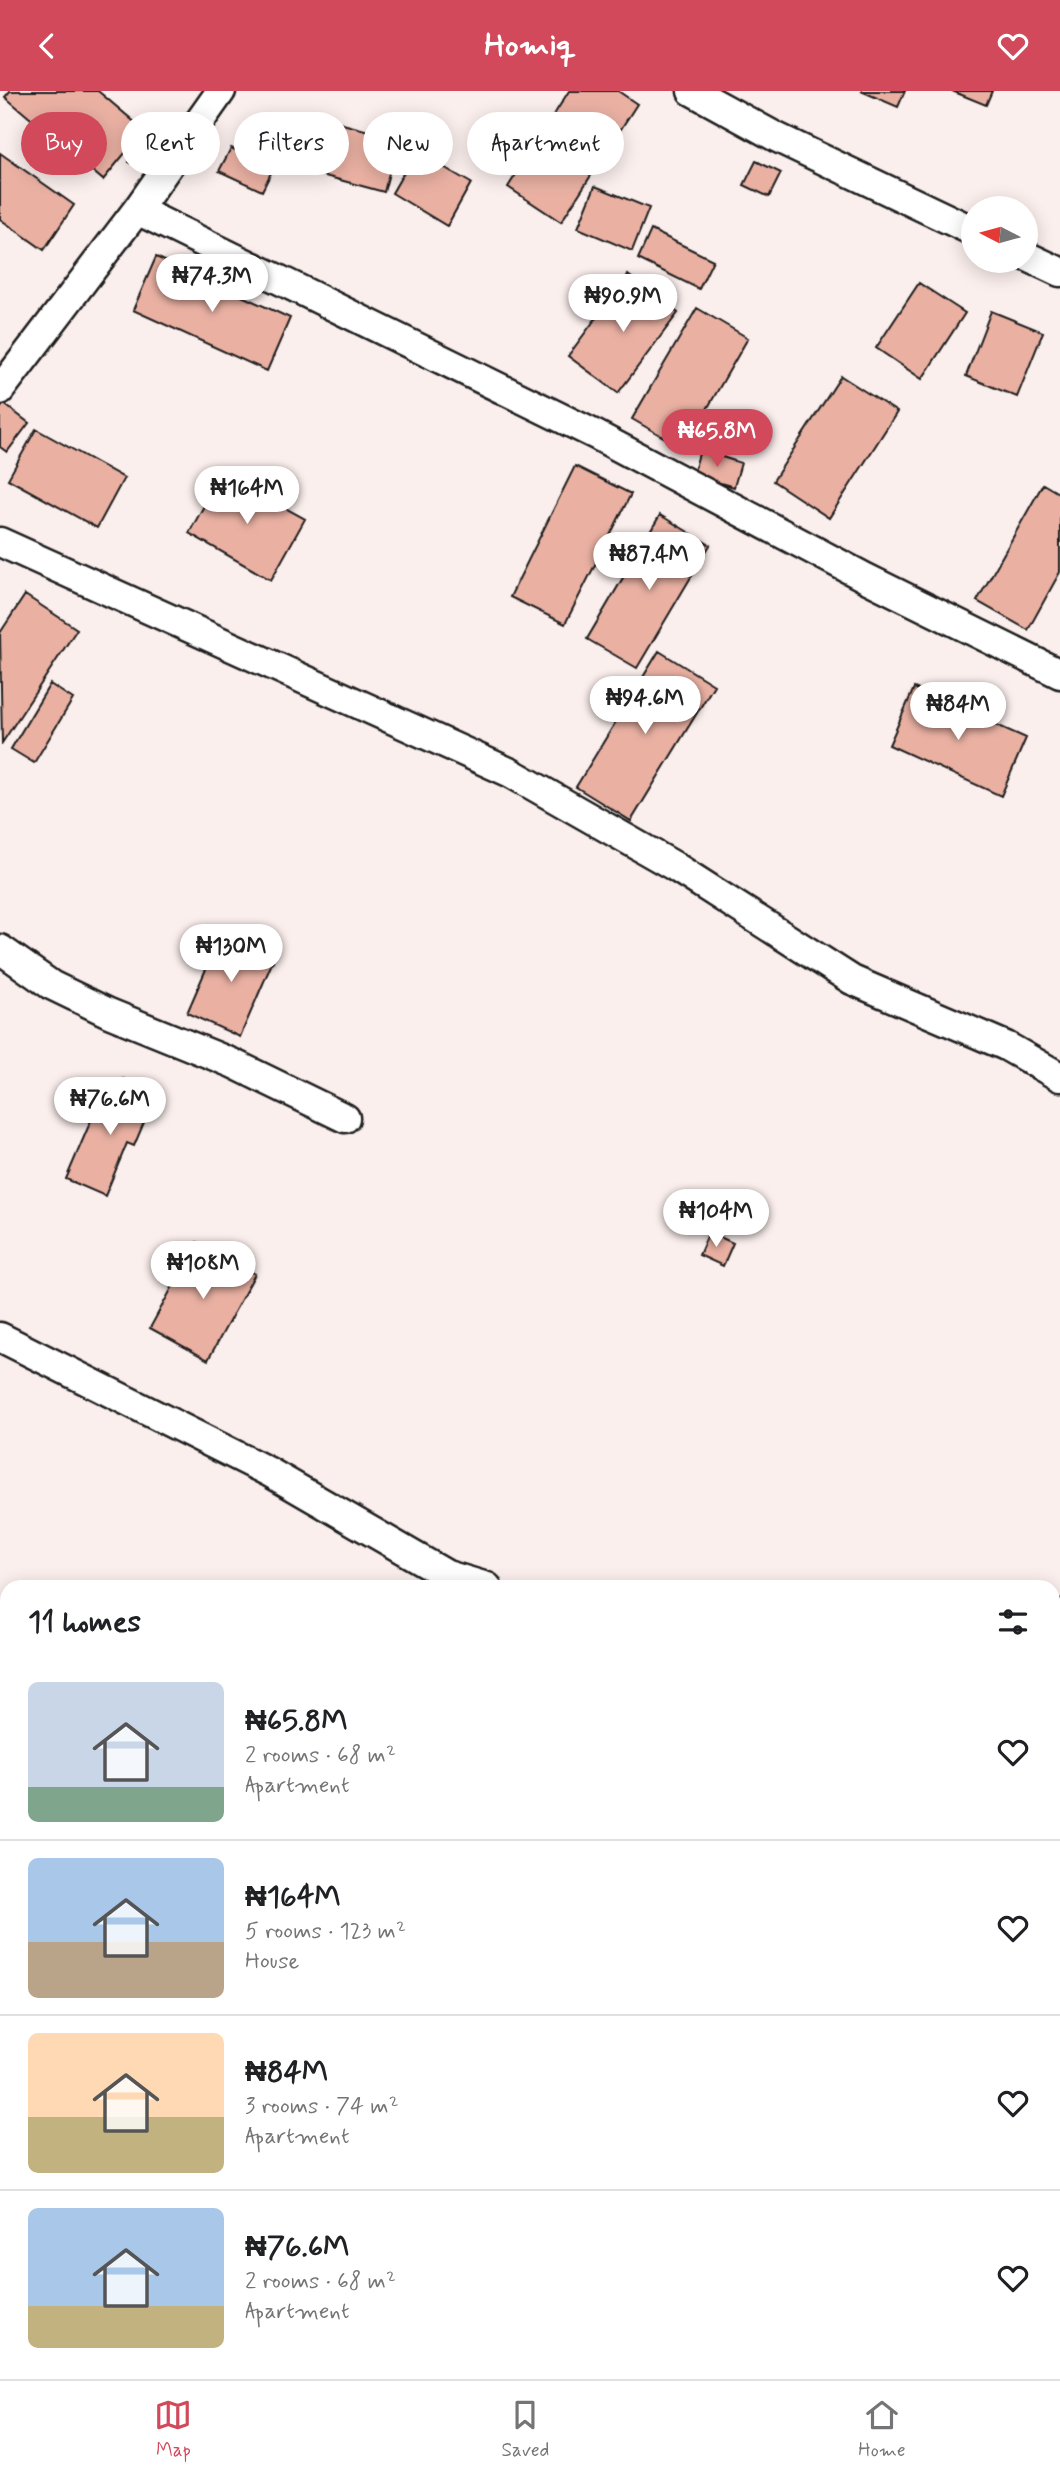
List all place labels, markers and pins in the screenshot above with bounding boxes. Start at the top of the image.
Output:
pin: ₦74.3M [155,255,269,314]
pin: ₦90.9M [566,275,680,334]
pin: ₦65.8M [660,409,774,469]
pin: ₦164M [198,467,296,526]
pin: ₦87.4M [592,533,706,592]
pin: ₦94.6M [588,677,702,736]
pin: ₦84M [917,683,999,742]
pin: ₦130M [182,925,280,984]
pin: ₦76.6M [53,1077,167,1137]
pin: ₦104M [667,1189,765,1249]
pin: ₦108M [154,1241,252,1301]

